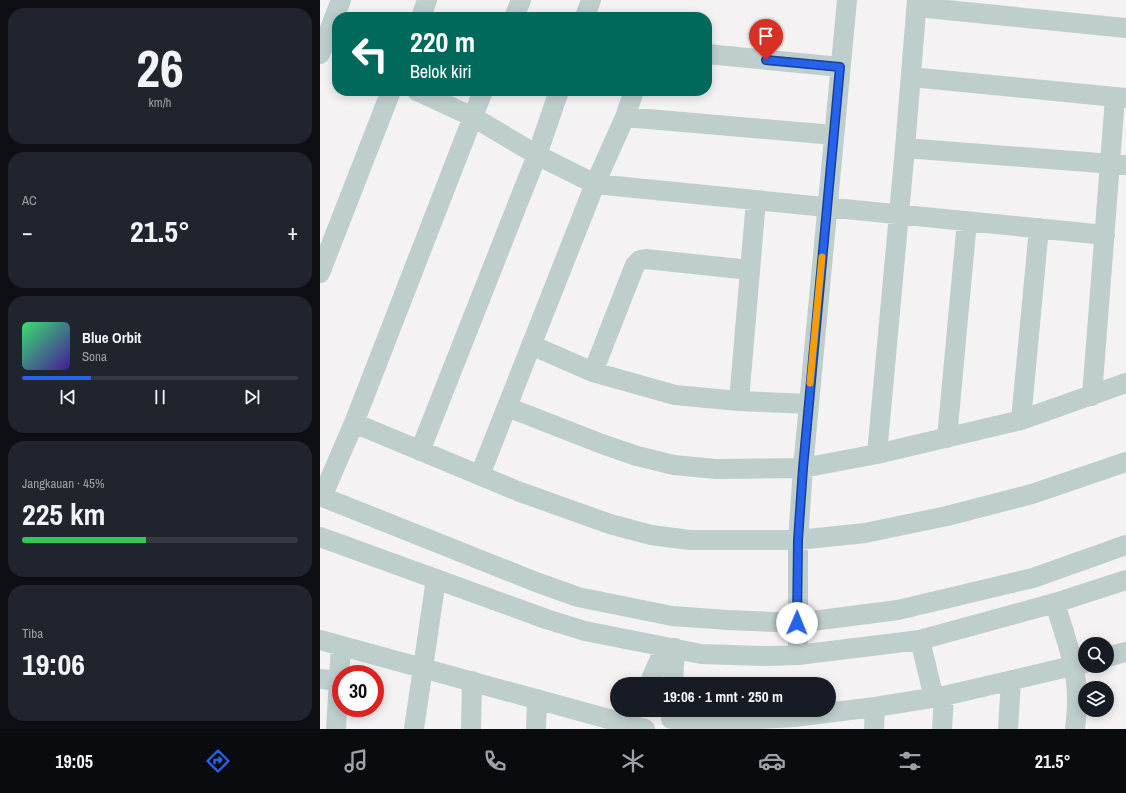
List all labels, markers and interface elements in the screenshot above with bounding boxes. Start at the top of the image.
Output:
pin [749,19,783,60]
text: 220 m [410,23,475,61]
icon: arrive [755,25,777,47]
icon: left [344,28,396,80]
text: 26 [136,33,184,103]
text: Belok kiri [410,59,472,84]
text: km/h [148,94,172,111]
text: AC [22,192,37,209]
text: 21.5° [130,211,190,251]
text: − [22,217,33,247]
text: + [287,217,298,247]
text: Blue Orbit [82,327,141,348]
text: Sona [82,348,107,365]
icon: previous [57,386,79,408]
icon: pause [149,386,171,408]
icon: next [241,386,263,408]
text: Jangkauan · 45% [22,475,104,492]
text: 225 km [22,494,105,534]
position arrow [776,602,818,644]
text: Tiba [22,625,43,642]
map controls [1078,637,1114,717]
button: search [1078,637,1114,673]
text: 19:06 [22,644,85,684]
speed limit sign: 30 [332,665,384,717]
button: layers [1078,681,1114,717]
text: 19:06 · 1 mnt · 250 m [663,686,783,707]
icon: directions [204,747,232,775]
icon: music [342,747,370,775]
icon: phone [481,747,509,775]
icon: climate [619,747,647,775]
icon: car [758,747,786,775]
icon: filters [896,747,924,775]
text: 19:05 [55,749,93,774]
text: 21.5° [1035,749,1071,774]

